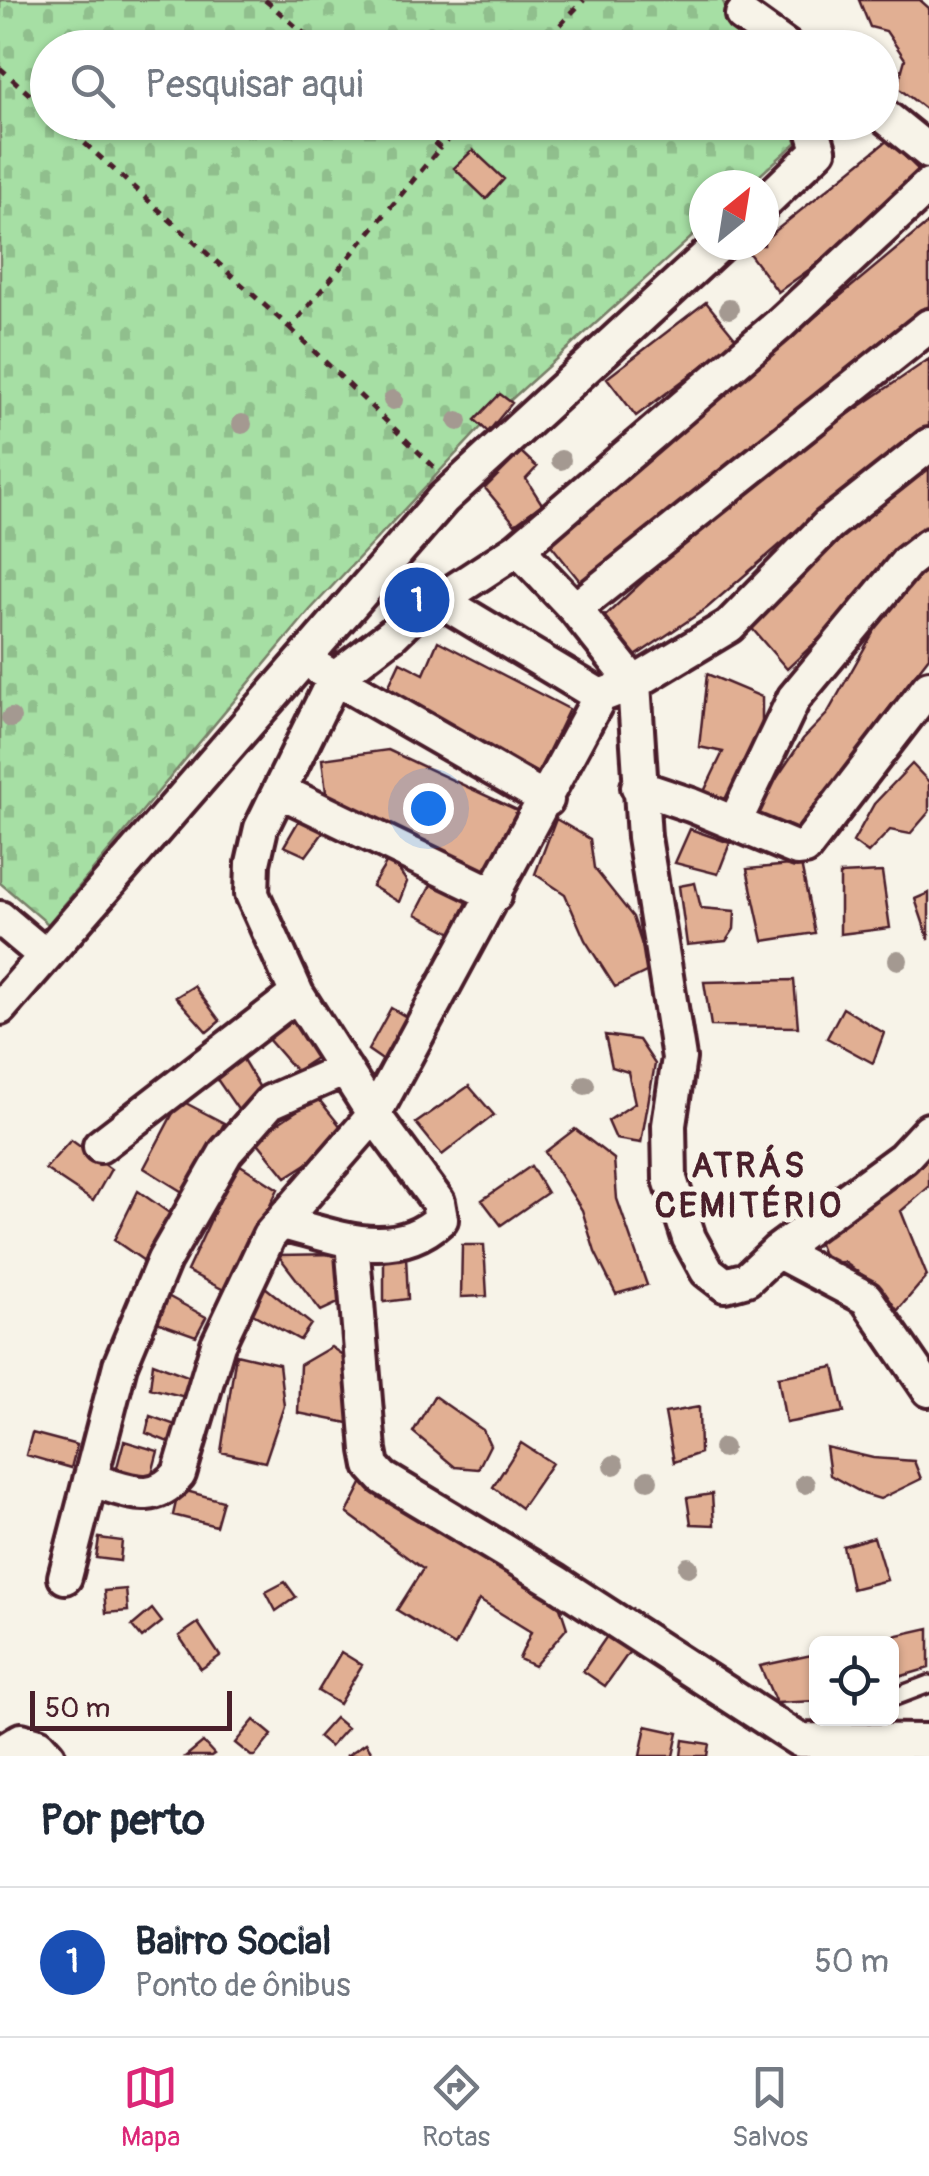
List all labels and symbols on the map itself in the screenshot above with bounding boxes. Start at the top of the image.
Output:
north arrow [689,170,779,260]
pin: 1 [384,562,450,638]
your location [403,783,454,834]
district label: ATRÁS CEMITÉRIO [655,1144,843,1228]
scale bar [30,1686,232,1730]

